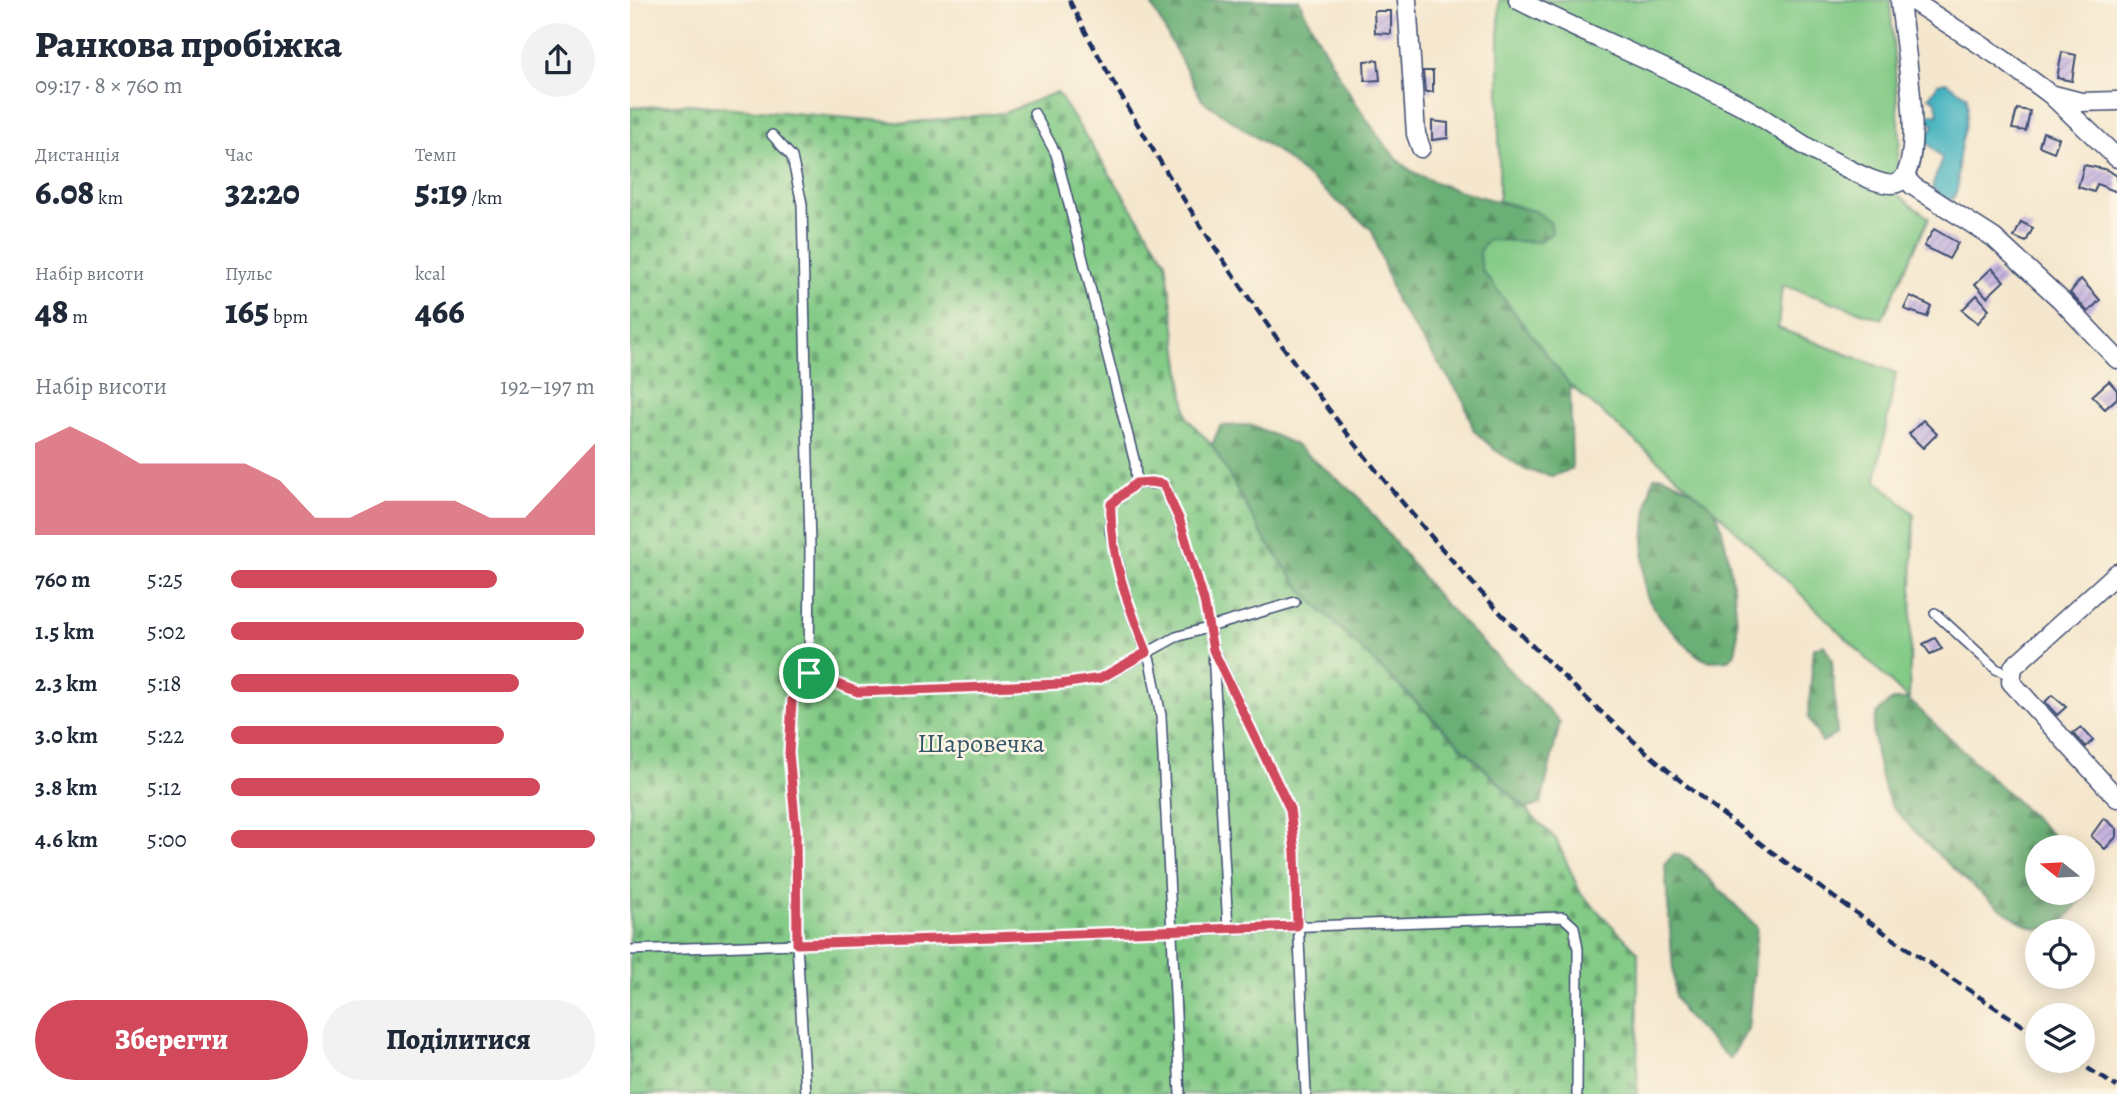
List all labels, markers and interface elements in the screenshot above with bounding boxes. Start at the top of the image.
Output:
text: Ранкова пробіжка [35,18,342,70]
button: share [521,23,595,97]
text: 09:17 · 8 × 760 m [35,70,183,101]
text: Дистанція [35,142,120,168]
text: Час [225,142,253,168]
text: Темп [415,142,456,168]
text: 6.08 [35,168,94,216]
text: 32:20 [225,168,300,216]
text: 5:19 [415,168,467,216]
text: km [94,185,123,211]
text: /km [467,185,503,211]
text: Набір висоти [35,261,144,287]
text: Пульс [225,261,273,287]
text: kcal [415,261,445,287]
text: 48 [35,287,68,335]
text: 165 [225,287,269,335]
text: 466 [415,287,465,335]
text: m [68,304,88,330]
text: bpm [269,304,308,330]
text: Набір висоти [35,371,167,402]
text: 192–197 m [500,371,595,402]
text: 760 m [35,564,90,595]
text: 5:25 [147,564,183,595]
text: 1.5 km [35,616,95,647]
text: 5:02 [147,616,186,647]
pin [779,643,839,703]
icon: arrive [790,654,828,692]
text: 2.3 km [35,668,98,699]
text: 5:18 [147,668,181,699]
text: 3.0 km [35,720,98,751]
text: 5:22 [147,720,184,751]
park label: Шаровечка [917,726,1045,761]
text: 3.8 km [35,772,97,803]
text: 5:12 [147,772,181,803]
text: 4.6 km [35,824,98,855]
text: 5:00 [147,824,187,855]
north arrow [2025,835,2095,905]
map controls [2025,835,2095,1073]
button: locate [2025,919,2095,989]
button: Зберегти [35,1000,308,1080]
button: Поділитися [322,1000,595,1080]
button: layers [2025,1003,2095,1073]

